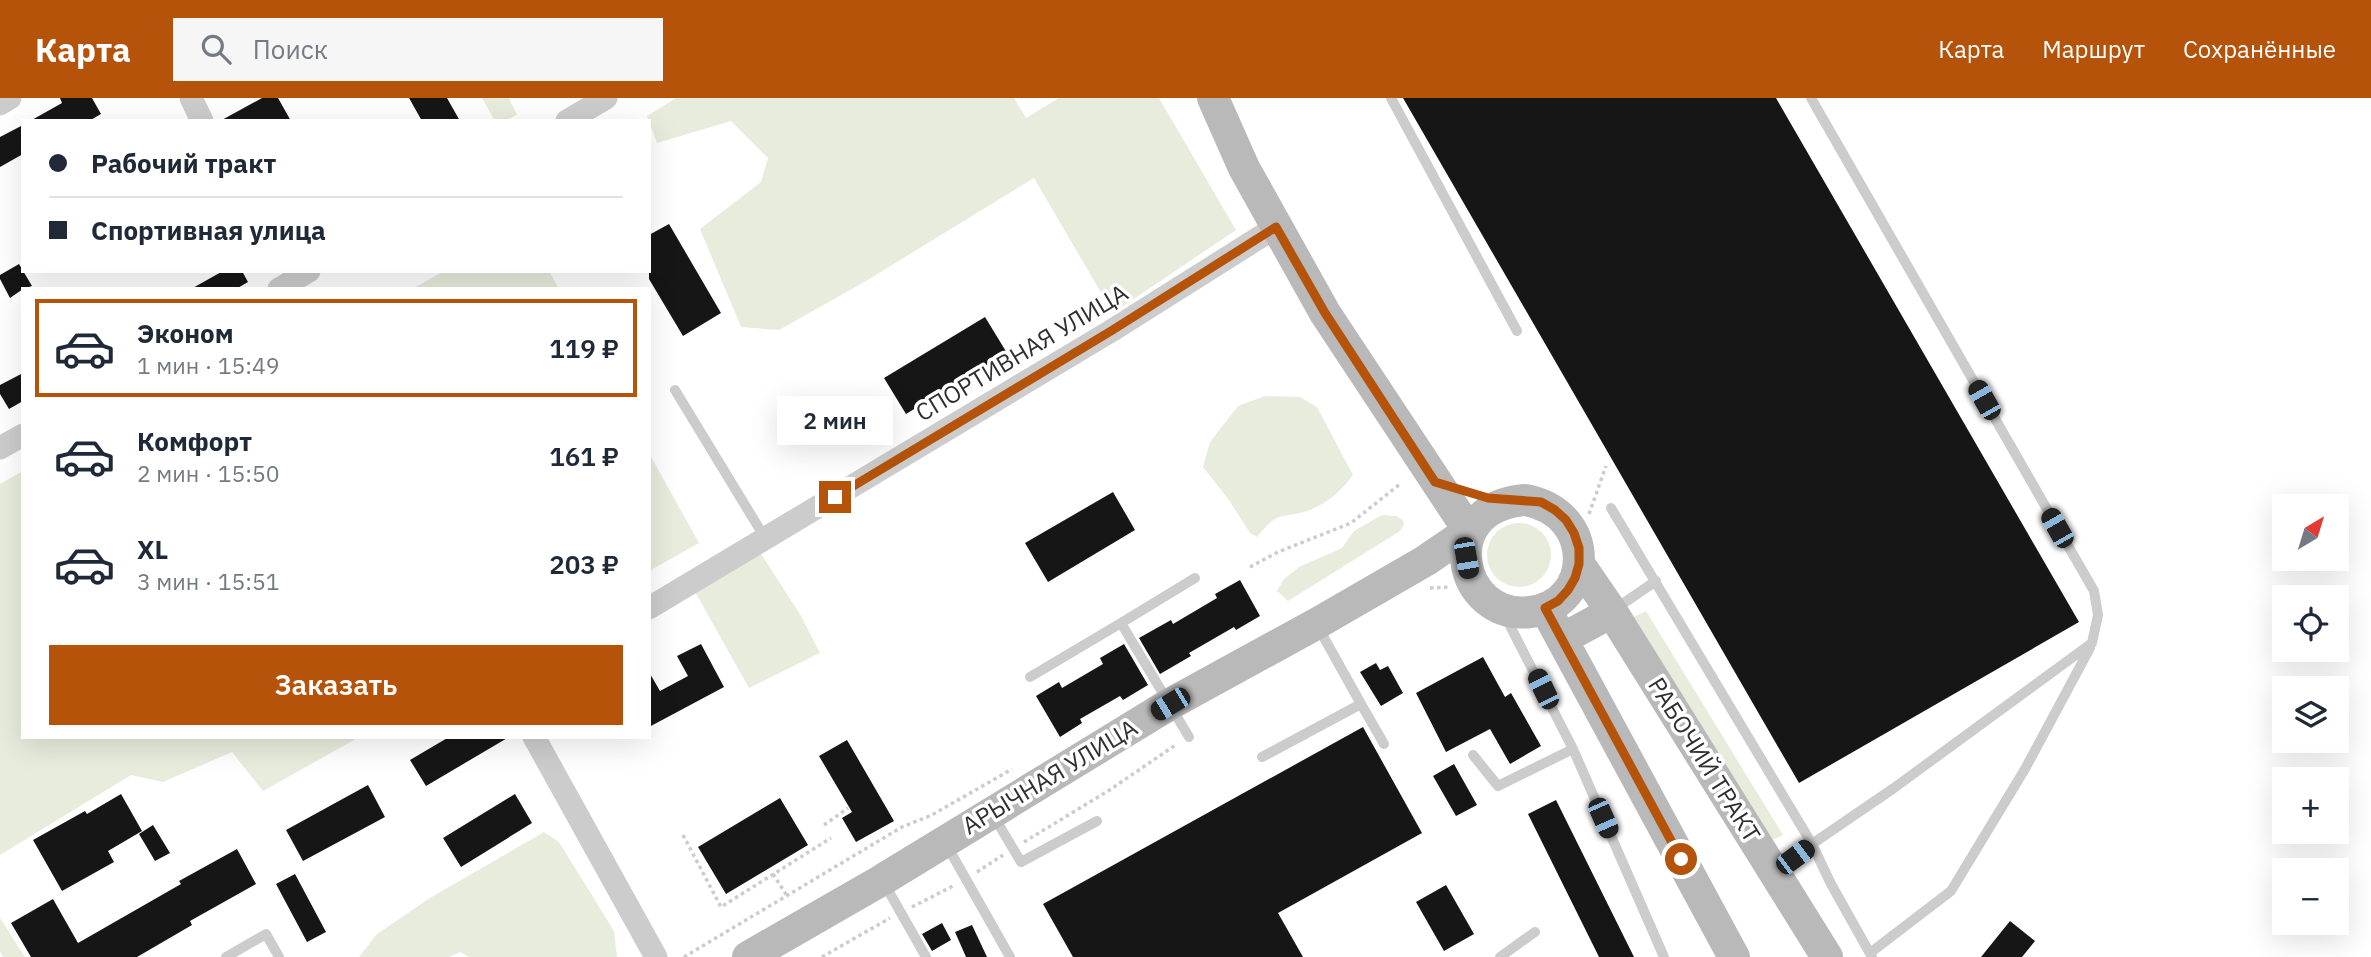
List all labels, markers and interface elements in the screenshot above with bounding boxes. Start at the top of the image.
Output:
search box [173,18,663,81]
text: Карта [35,28,131,71]
icon: search [197,30,235,68]
text: Поиск [253,32,328,66]
text: Карта [1938,33,2004,65]
text: Маршрут [2042,33,2145,65]
text: Сохранённые [2183,33,2336,65]
text: Рабочий тракт [91,146,276,180]
text: Спортивная улица [91,213,326,247]
street label: СПОРТИВНАЯ УЛИЦА [909,276,1134,428]
text: Эконом [137,316,234,350]
icon: car [53,317,116,380]
text: 119 ₽ [549,331,619,365]
text: 1 мин · 15:49 [137,350,280,380]
car [1965,377,2004,423]
callout: 2 мин [777,396,893,444]
text: 2 мин [803,405,867,435]
text: Комфорт [137,424,252,458]
icon: car [53,425,116,488]
text: 161 ₽ [549,439,619,473]
text: 2 мин · 15:50 [137,458,280,488]
route end [819,481,851,513]
north arrow [2272,494,2348,570]
map controls [2272,494,2349,935]
car [2038,505,2077,551]
text: XL [137,532,168,566]
icon: car [53,533,116,596]
car [1453,535,1480,581]
text: 203 ₽ [549,547,619,581]
text: 3 мин · 15:51 [137,566,280,596]
button: locate [2272,585,2349,662]
button: Заказать [49,645,623,725]
car [1525,666,1562,712]
street label: РАБОЧИЙ ТРАКТ [1641,671,1768,848]
button: layers [2272,676,2349,753]
car [1147,684,1194,724]
street label: АРЫЧНАЯ УЛИЦА [956,711,1143,841]
button: + [2272,767,2349,844]
car [1585,795,1622,841]
car [1772,836,1819,878]
route start [1665,843,1697,875]
button: − [2272,858,2349,935]

